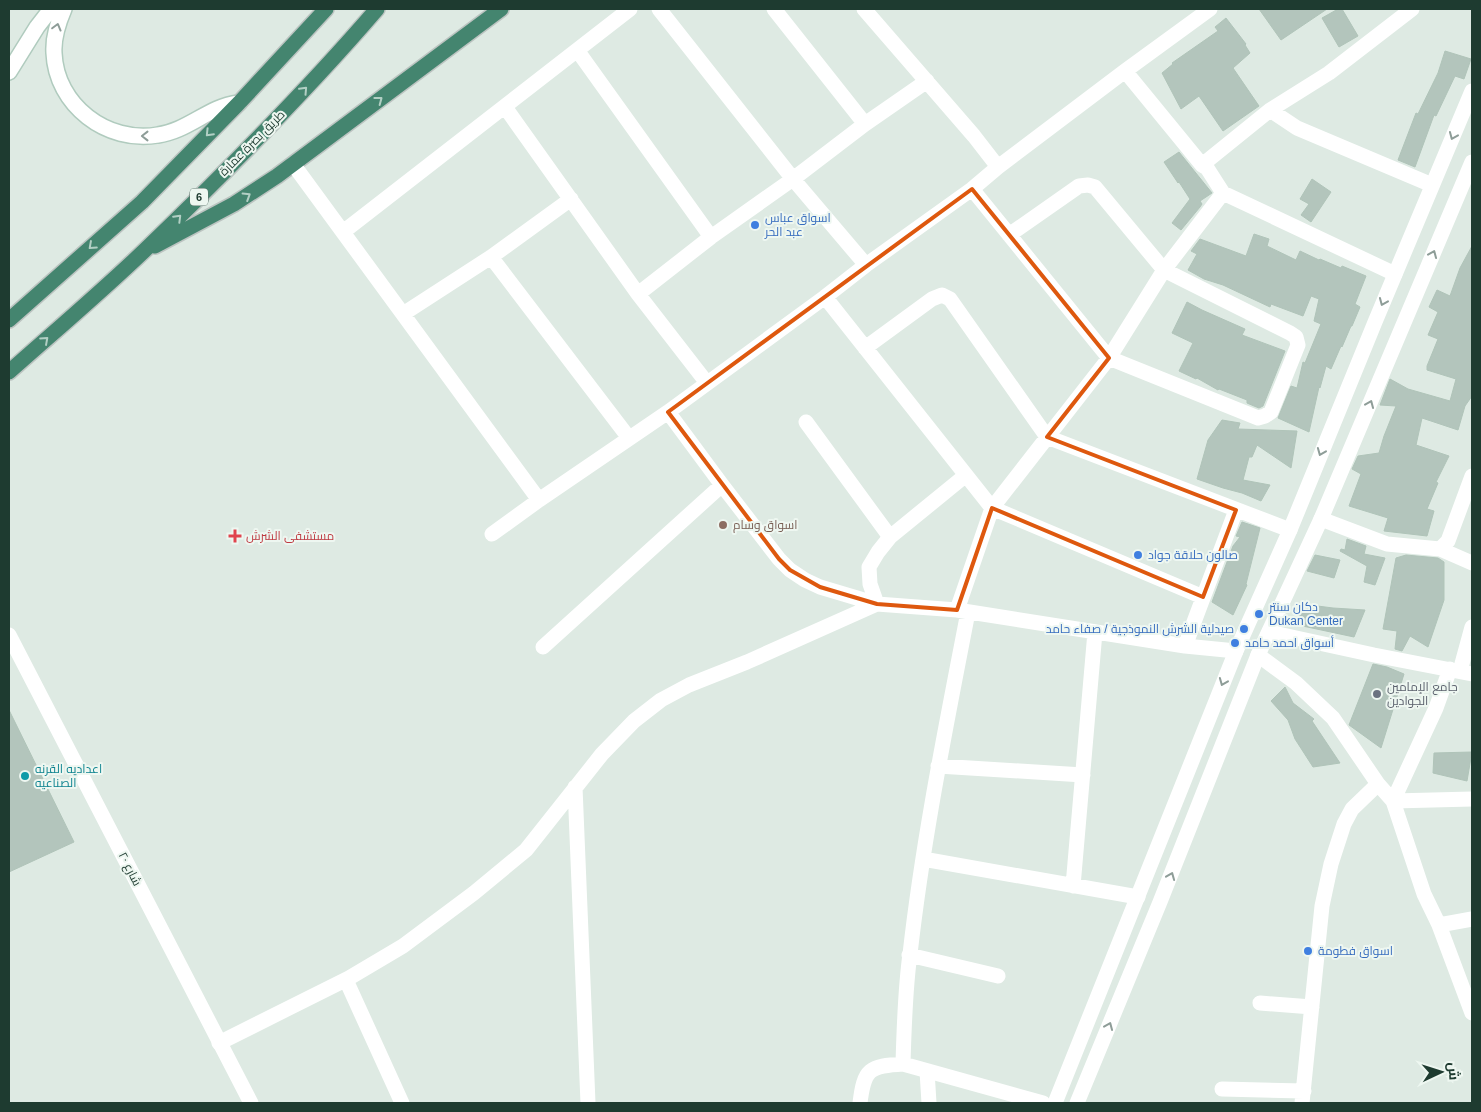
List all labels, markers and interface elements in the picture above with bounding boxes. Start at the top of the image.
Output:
one-way arrow [52,24,62,32]
one-way arrow [298,86,307,95]
one-way arrow [373,97,383,106]
street label: طريق بصرة عمارة [216,107,288,179]
one-way arrow [206,128,215,137]
one-way arrow [140,131,148,141]
one-way arrow [1449,131,1460,140]
road number: 6 [190,188,208,206]
one-way arrow [242,192,251,202]
place label: اسواق عباس عبد الحر [764,211,831,239]
one-way arrow [172,215,181,224]
marker: اسواق عباس عبد الحر [749,219,761,231]
one-way arrow [89,241,98,250]
one-way arrow [1427,250,1438,259]
one-way arrow [1379,297,1390,306]
one-way arrow [40,337,49,346]
one-way arrow [1364,400,1374,408]
one-way arrow [1317,447,1328,456]
place label: اسواق وسام [733,518,798,533]
marker: اسواق وسام [717,519,729,531]
marker: مستشفى الشرش [228,529,242,543]
place label: مستشفى الشرش [246,529,334,543]
place label: صالون حلاقة جواد [1148,548,1238,562]
marker: صالون حلاقة جواد [1132,549,1144,561]
place label: دكان سنتر Dukan Center [1268,600,1343,628]
marker: دكان سنتر Dukan Center [1253,608,1265,620]
place label: صيدلية الشرش النموذجية / صفاء حامد [1046,622,1234,636]
marker: صيدلية الشرش النموذجية / صفاء حامد [1238,623,1250,635]
place label: أسواق احمد حامد [1245,635,1334,650]
marker: أسواق احمد حامد [1229,637,1241,649]
one-way arrow [1219,677,1229,686]
place label: جامع الإمامين الجوادين [1387,680,1458,708]
marker: جامع الإمامين الجوادين [1371,688,1383,700]
place label: اعداديه القرنه الصناعيه [35,762,102,790]
marker: اعداديه القرنه الصناعيه [19,770,31,782]
street label: شارع ٢٠ [115,850,144,889]
one-way arrow [1165,872,1175,881]
place label: اسواق فطومة [1318,944,1393,958]
marker: اسواق فطومة [1302,945,1314,957]
one-way arrow [1102,1022,1113,1031]
north arrow [1416,1047,1466,1097]
text: ش [1444,1062,1463,1081]

